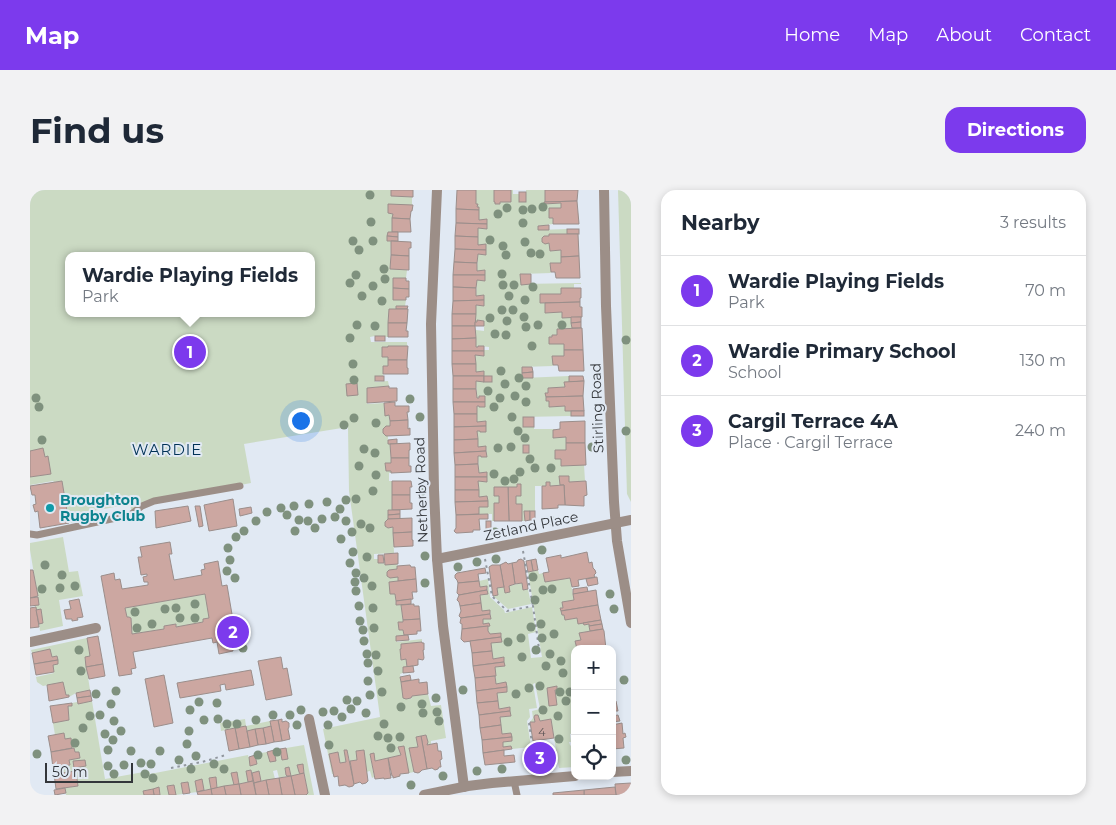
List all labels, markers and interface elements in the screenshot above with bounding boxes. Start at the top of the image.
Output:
text: Map [25,21,79,50]
text: Home [784,24,840,46]
text: Map [868,24,908,46]
text: About [936,24,992,46]
text: Contact [1020,24,1091,46]
button: Directions [945,107,1086,153]
text: Find us [30,109,164,152]
text: Nearby [681,210,760,235]
text: 3 results [1000,213,1066,232]
popup [65,252,315,317]
text: Wardie Playing Fields [82,264,298,287]
text: Wardie Playing Fields [728,270,944,293]
text: 1 [694,281,700,300]
text: 70 m [1025,281,1066,300]
text: Park [82,287,119,306]
text: Park [728,293,765,312]
pin: 1 [174,333,206,371]
text: Wardie Primary School [728,340,956,363]
text: 2 [692,351,702,370]
text: 130 m [1019,351,1066,370]
street label: Stirling Road [586,362,608,454]
text: School [728,363,782,382]
your location [288,408,314,434]
text: Cargil Terrace 4A [728,410,898,433]
text: 3 [692,421,702,440]
text: 240 m [1015,421,1066,440]
text: Place · Cargil Terrace [728,433,893,452]
street label: Netherby Road [410,437,432,543]
district label: WARDIE [132,440,202,459]
place label: Broughton Rugby Club [60,491,145,525]
marker: Broughton Rugby Club [44,502,56,514]
street label: Zetland Place [482,507,580,545]
pin: 2 [217,613,249,651]
map controls [571,645,616,780]
button: + [571,645,616,690]
button: − [571,690,616,735]
house number: 4 [538,725,546,739]
button: locate [571,735,616,780]
pin: 3 [524,739,556,777]
scale bar [45,760,132,783]
text: 50 m [52,763,88,781]

